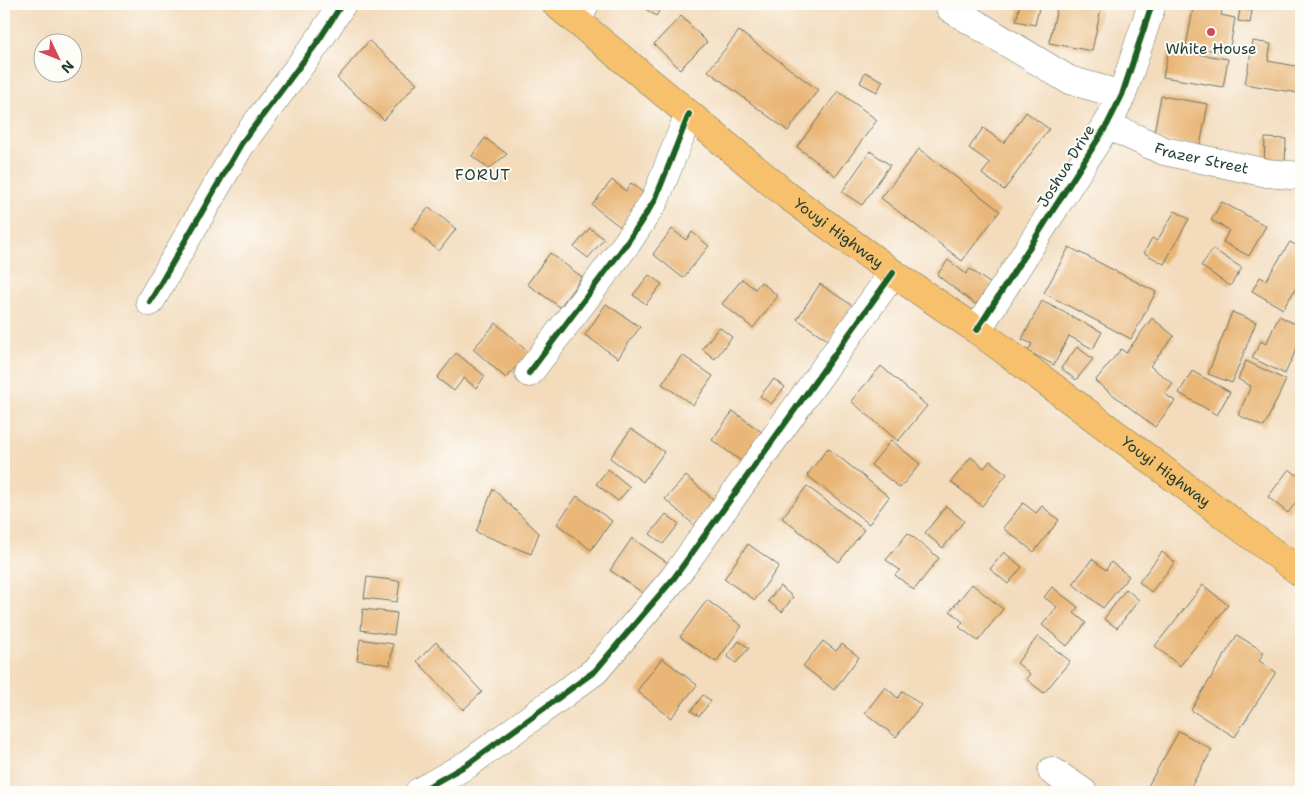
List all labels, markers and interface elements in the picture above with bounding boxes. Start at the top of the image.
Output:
marker: White House [1205,26,1217,38]
north arrow [32,32,82,82]
place label: White House [1165,39,1257,59]
text: N [57,57,78,77]
street label: Joshua Drive [1033,121,1099,211]
street label: Frazer Street [1151,138,1251,179]
district label: FORUT [455,164,511,185]
street label: Youyi Highway [790,194,888,273]
street label: Youyi Highway [1117,432,1215,512]

